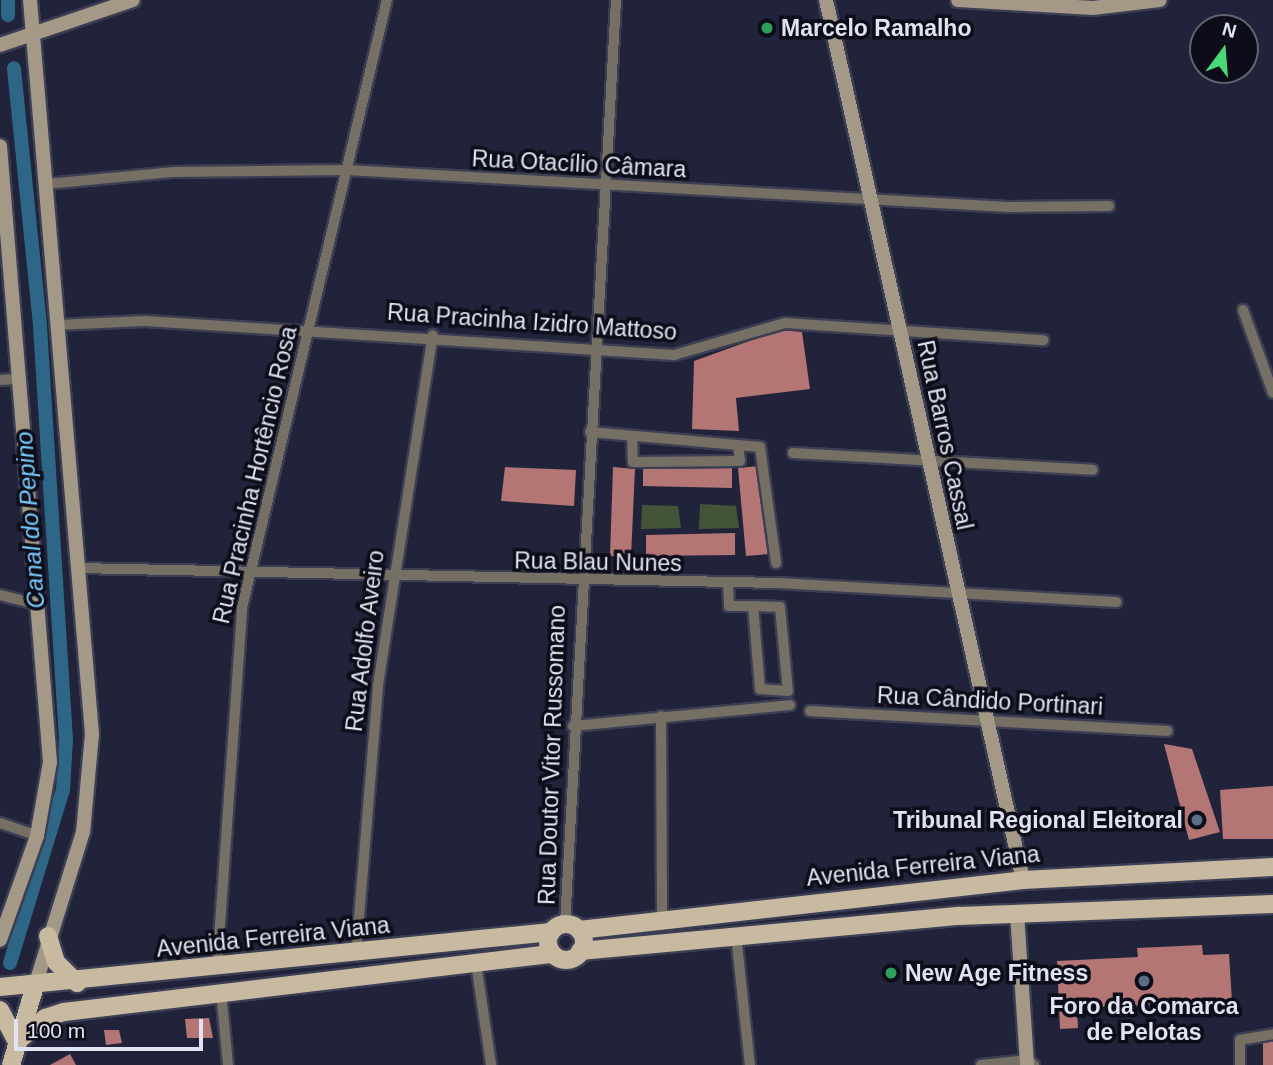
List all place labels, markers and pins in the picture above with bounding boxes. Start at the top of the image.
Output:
place label: Marcelo Ramalho [781,14,971,42]
marker: Marcelo Ramalho [759,20,775,36]
place label: Tribunal Regional Eleitoral [893,806,1183,834]
marker: Tribunal Regional Eleitoral [1189,812,1205,828]
place label: New Age Fitness [905,959,1089,987]
marker: New Age Fitness [883,965,899,981]
marker: Foro da Comarca de Pelotas [1136,973,1152,989]
place label: Foro da Comarca de Pelotas [1049,992,1239,1046]

